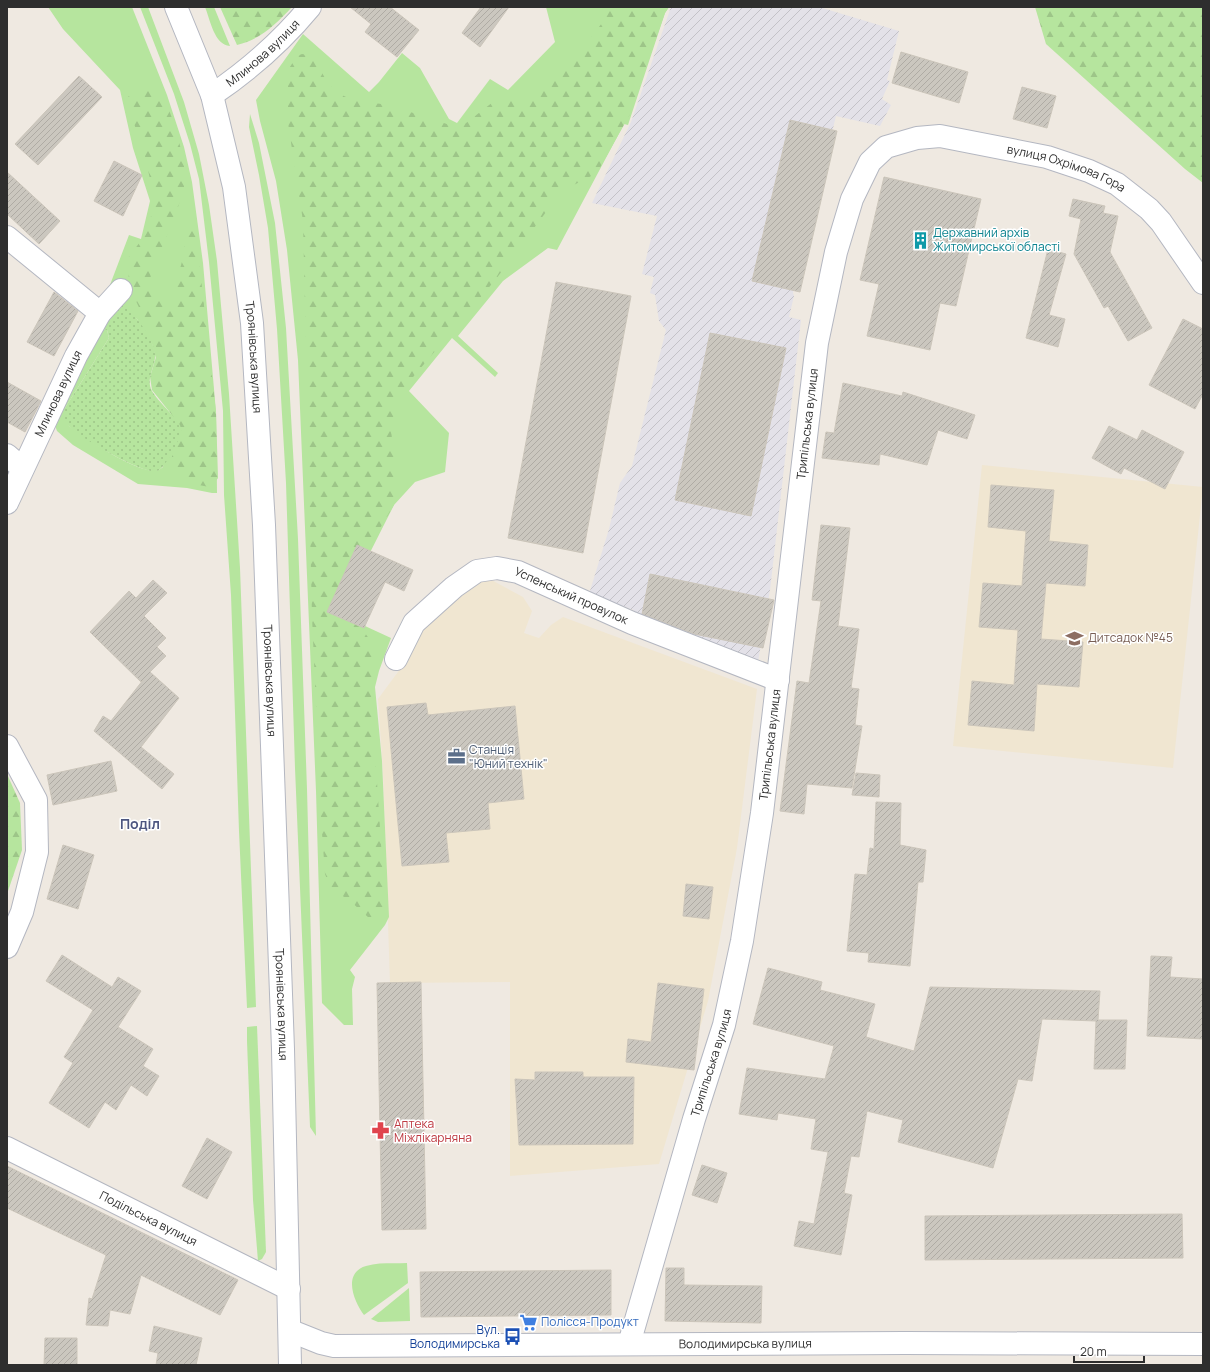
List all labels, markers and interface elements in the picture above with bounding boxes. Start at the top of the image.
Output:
street label: Млинова вулиця [222,16,303,90]
street label: вулиця Охрімова Гора [1006,140,1130,196]
place label: Державний архів Житомирської області [933,224,1060,255]
building icon: Державний архів Житомирської області [910,230,930,250]
street label: Троянівська вулиця [241,300,266,414]
street label: Млинова вулиця [30,347,86,439]
street label: Трипільська вулиця [792,367,822,480]
street label: Успенський провулок [512,563,632,629]
street label: Троянівська вулиця [260,624,281,737]
school or university icon: Дитсадок №45 [1065,628,1085,648]
place label: Дитсадок №45 [1088,629,1173,646]
street label: Трипільська вулиця [755,688,784,801]
place label: Станція "Юний технік" [469,741,548,772]
office icon: Станція "Юний технік" [446,747,466,767]
district label: Поділ [120,814,160,833]
street label: Троянівська вулиця [271,948,292,1061]
street label: Трипільська вулиця [686,1007,735,1119]
place label: Аптека Міжлікарняна [394,1115,472,1146]
pharmacy icon: Аптека Міжлікарняна [371,1121,391,1141]
street label: Подільська вулиця [97,1187,200,1250]
supermarket icon: Полісся-Продукт [518,1312,538,1332]
place label: Полісся-Продукт [541,1313,639,1330]
place label: Вул. Володимирська [410,1321,500,1352]
bus stop icon: Вул. Володимирська [503,1327,523,1347]
street label: Володимирська вулиця [679,1334,812,1352]
scale bar [1074,1338,1144,1364]
text: 20 m [1080,1343,1107,1360]

